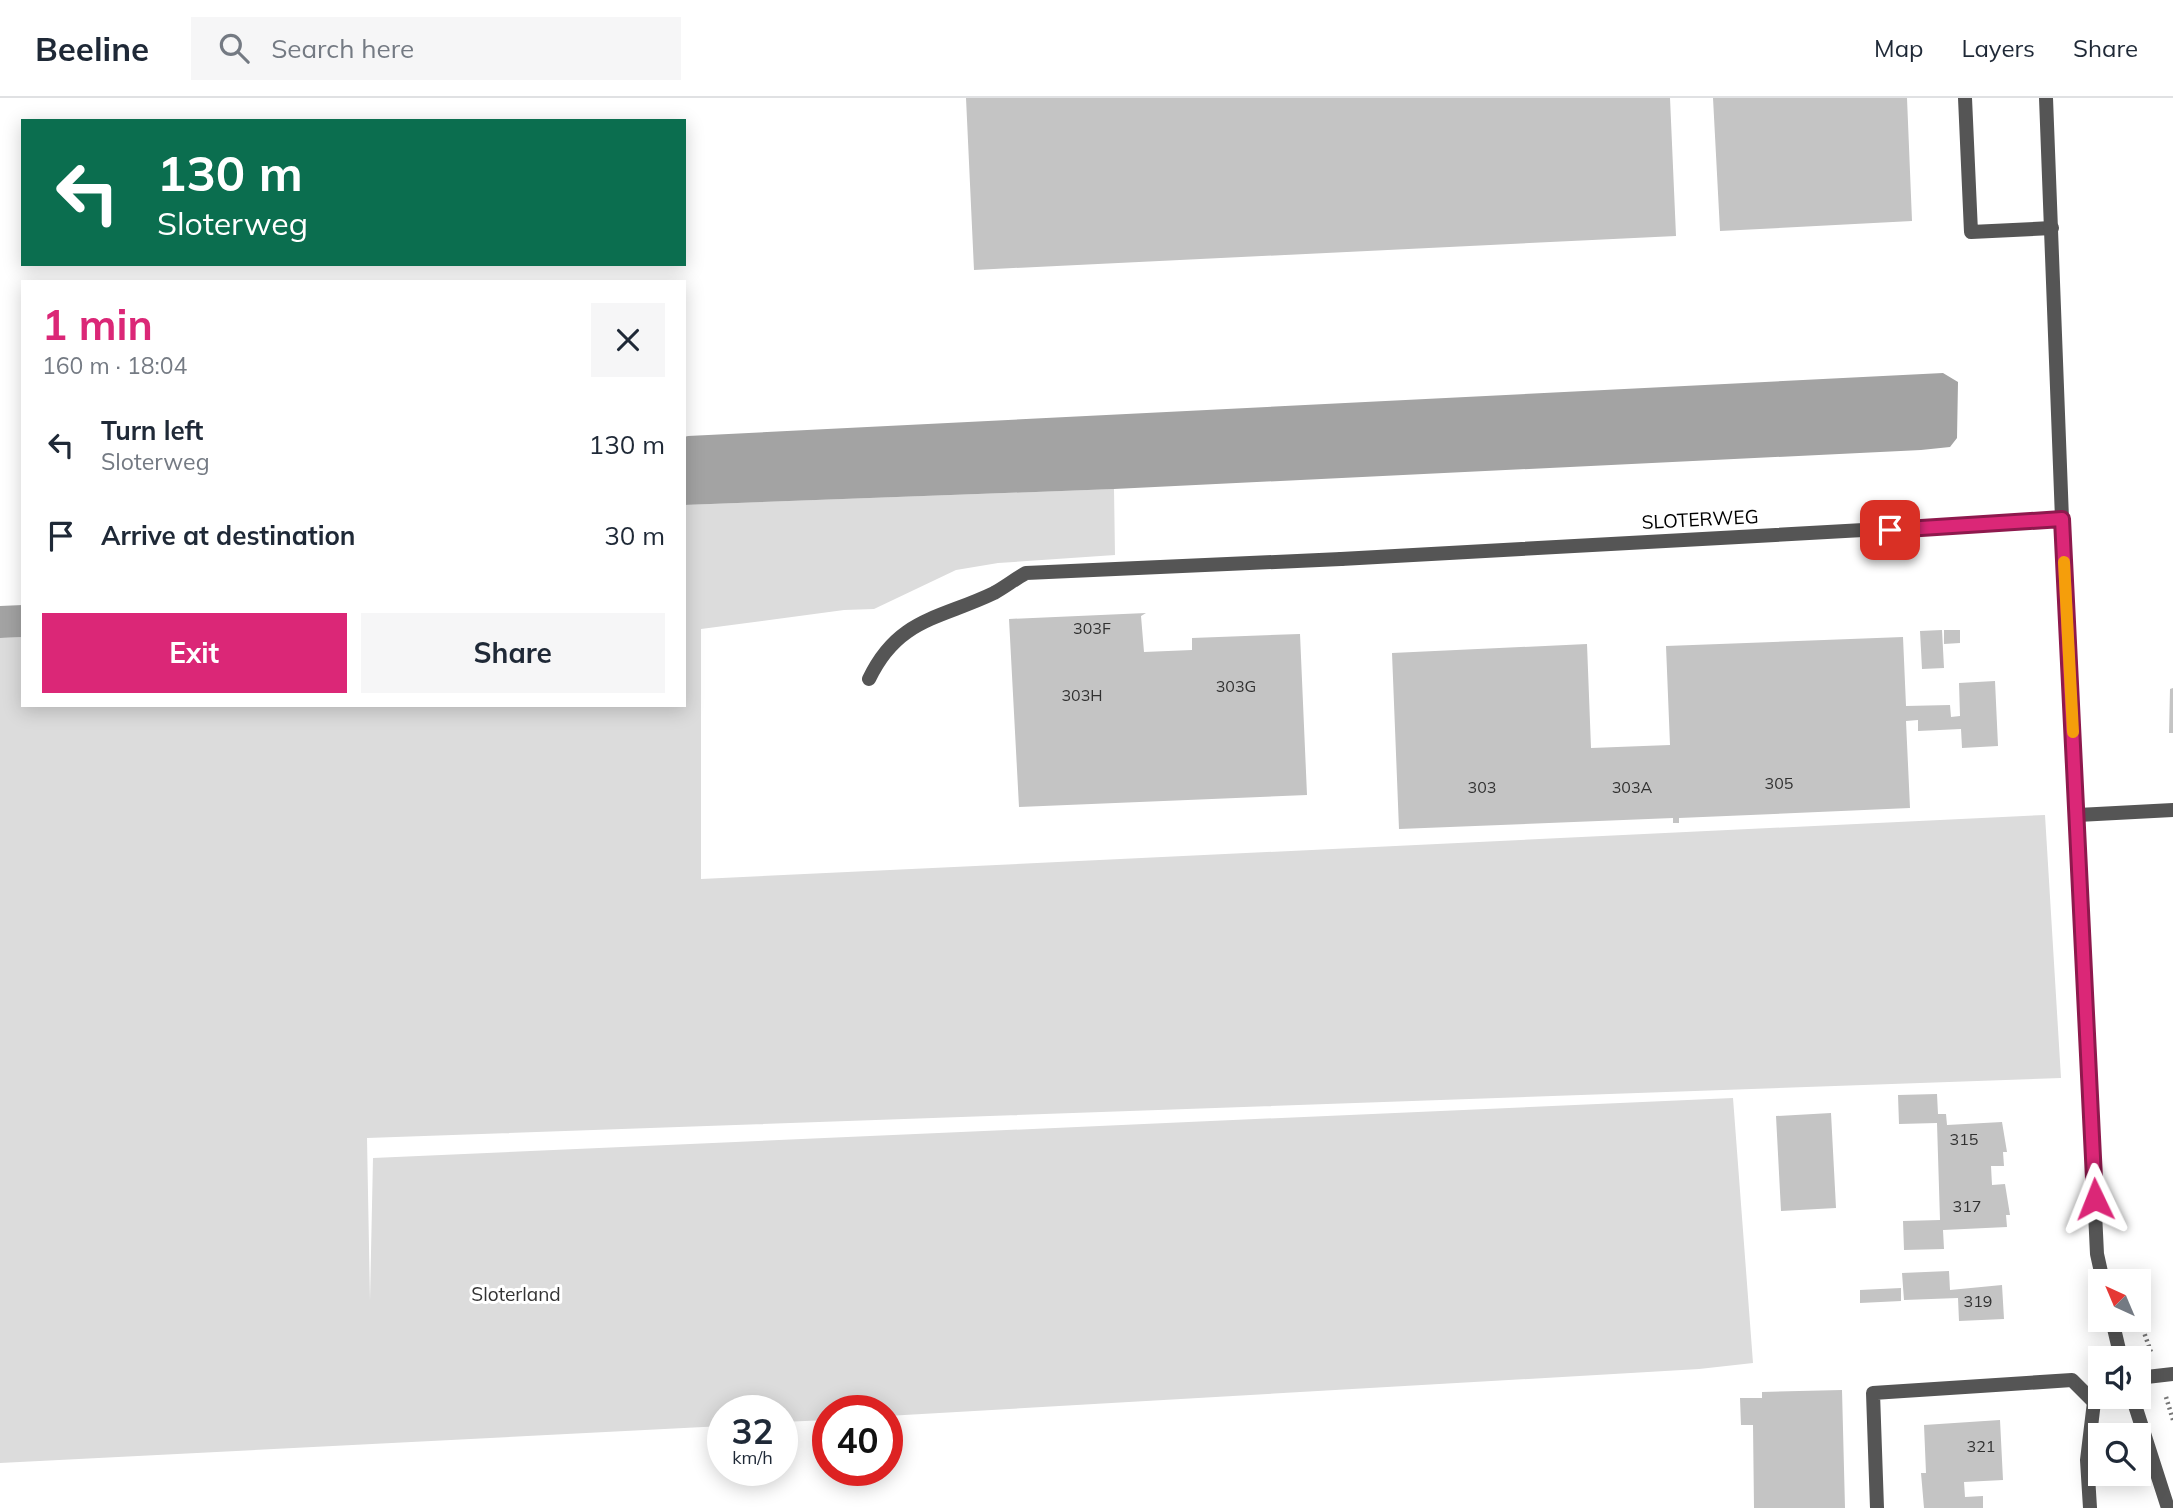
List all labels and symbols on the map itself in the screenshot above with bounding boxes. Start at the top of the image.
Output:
pin [1860,500,1920,560]
street label: SLOTERWEG [1641,504,1759,534]
house number: 303F [1073,618,1111,638]
house number: 303G [1216,676,1256,696]
house number: 303H [1061,685,1103,705]
house number: 305 [1765,773,1793,793]
house number: 303 [1468,777,1496,797]
house number: 303A [1612,777,1653,797]
house number: 315 [1950,1129,1978,1149]
position arrow [2058,1162,2132,1236]
house number: 317 [1953,1196,1981,1216]
north arrow [2088,1269,2151,1332]
park label: Sloterland [471,1282,561,1306]
house number: 319 [1964,1291,1992,1311]
speed limit sign: 40 [812,1395,903,1486]
house number: 321 [1967,1436,1995,1456]

